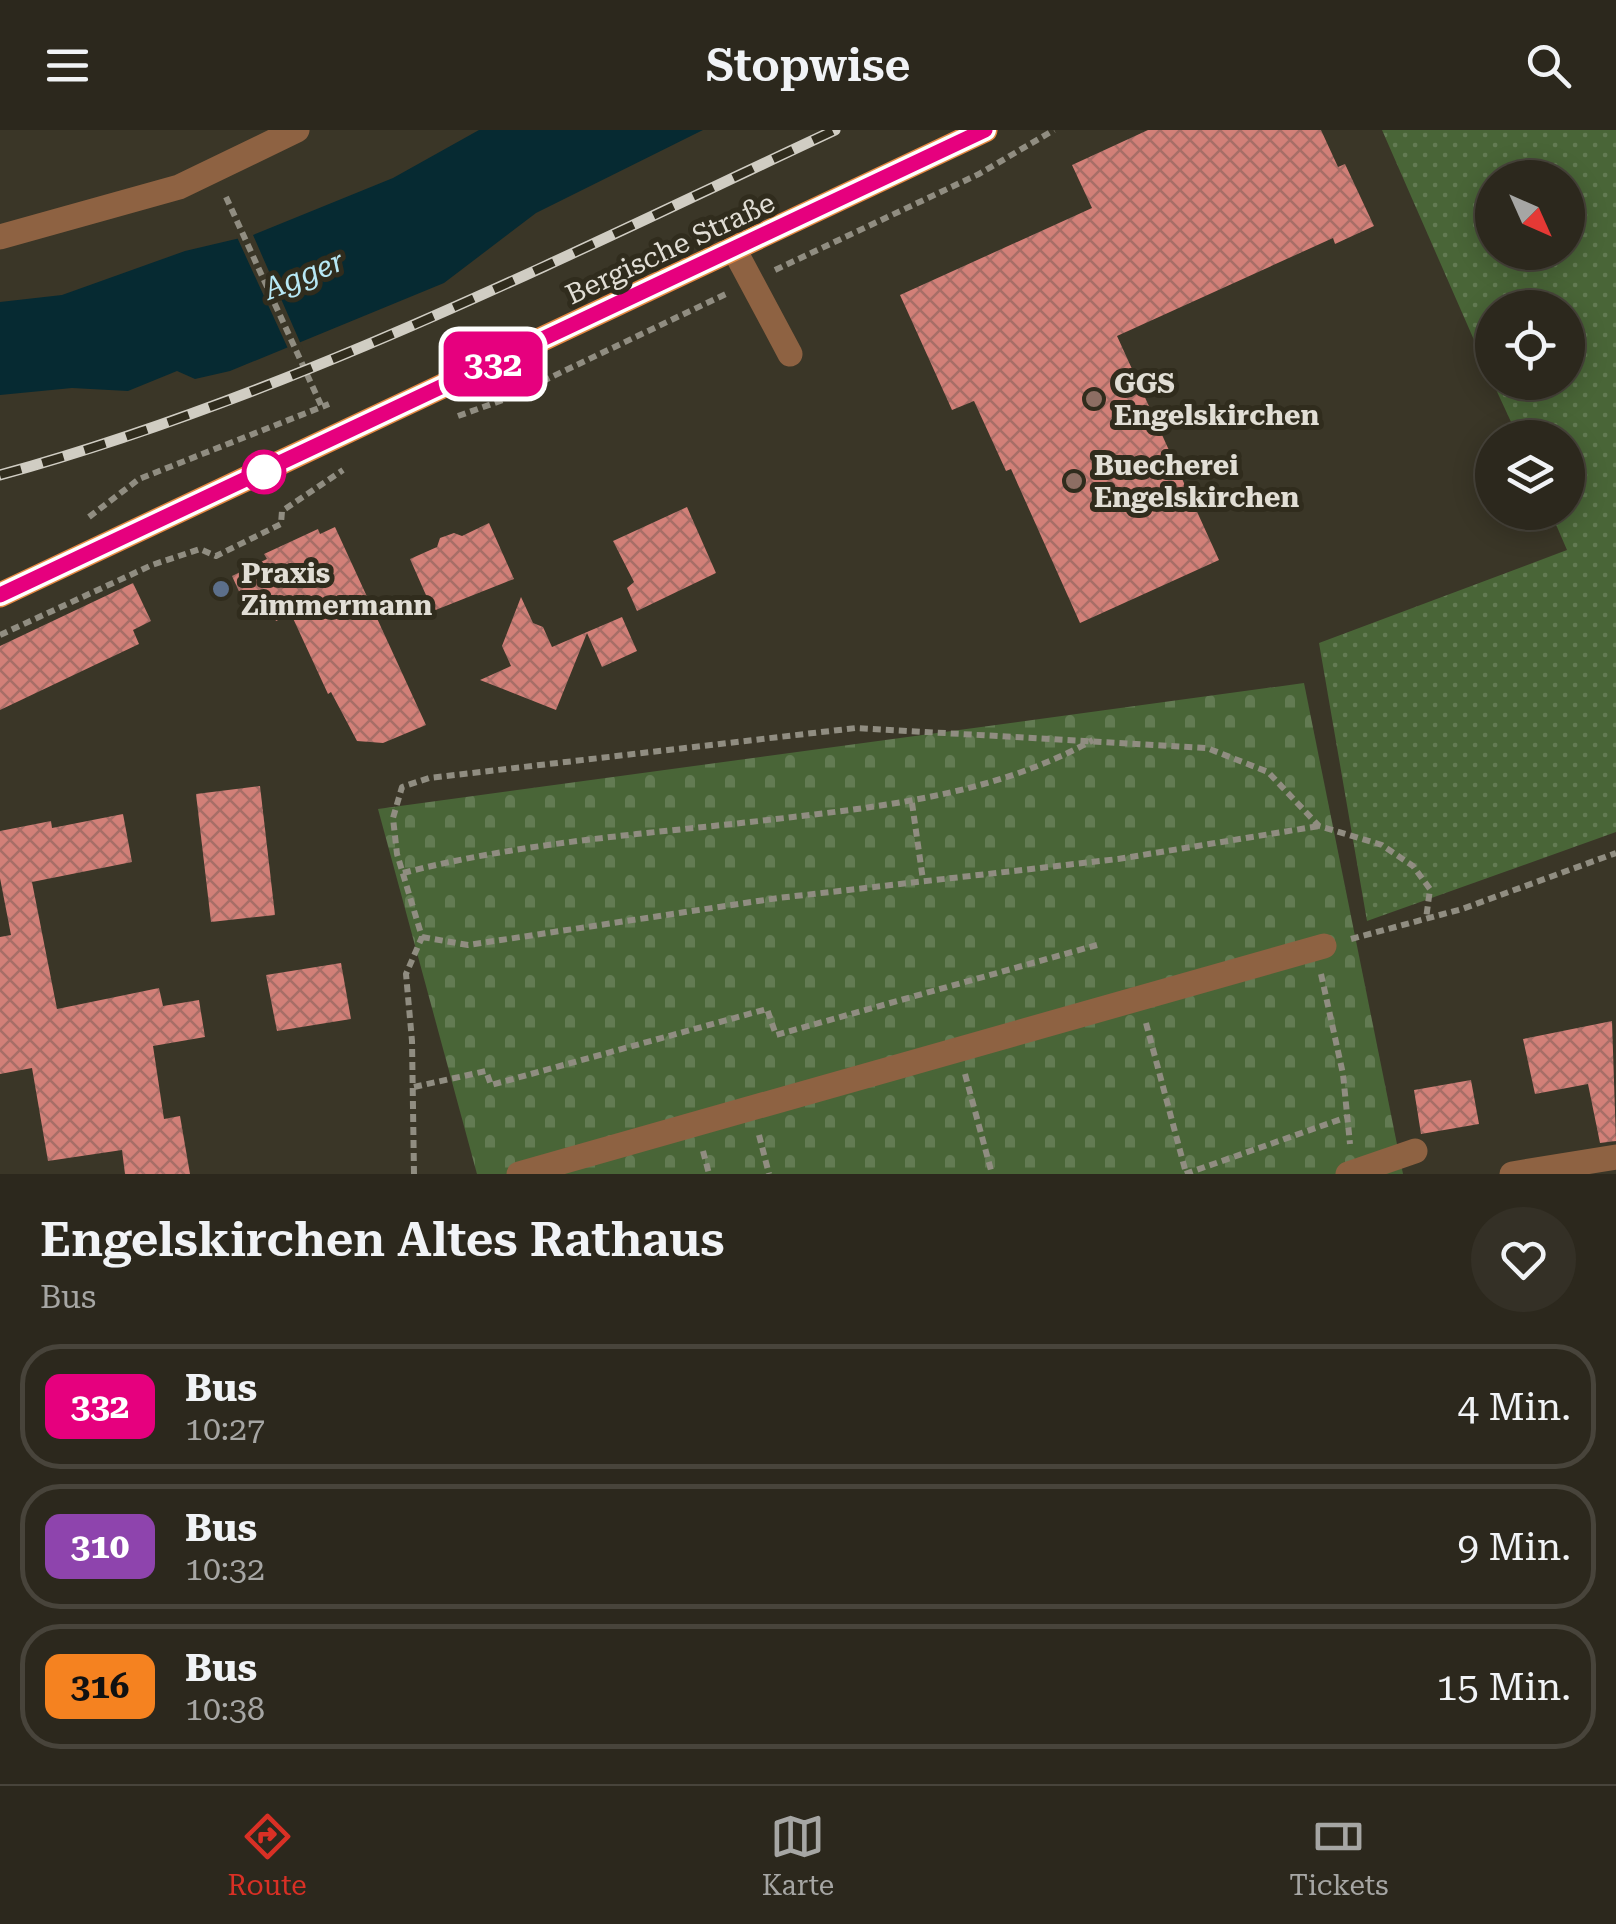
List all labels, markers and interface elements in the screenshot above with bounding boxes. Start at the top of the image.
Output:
icon: menu [40,38,95,93]
icon: search [1521,38,1576,93]
text: Stopwise [706,39,910,92]
north arrow [1475,160,1585,270]
map controls [1475,160,1585,530]
street label: Bergische Straße [561,186,780,311]
water label: Agger [257,242,350,307]
button: locate [1475,290,1585,400]
line badge: 332 [436,332,550,396]
text: 332 [464,344,522,385]
place label: GGS Engelskirchen [1114,367,1319,432]
marker: GGS Engelskirchen [1083,388,1105,410]
button: layers [1475,420,1585,530]
place label: Buecherei Engelskirchen [1094,449,1299,514]
unlabelled marker [243,451,285,493]
marker: Buecherei Engelskirchen [1063,470,1085,492]
place label: Praxis Zimmermann [241,557,433,622]
marker: Praxis Zimmermann [210,578,232,600]
button: heart [1471,1207,1576,1312]
text: Engelskirchen Altes Rathaus [40,1212,725,1268]
text: Bus [40,1278,96,1316]
text: Bus [185,1366,257,1410]
text: 4 Min. [1457,1385,1571,1429]
text: 332 [71,1386,129,1427]
text: 10:27 [185,1410,265,1448]
text: Bus [185,1506,257,1550]
text: 9 Min. [1457,1525,1571,1569]
text: 310 [71,1526,129,1567]
text: 10:32 [185,1550,265,1588]
text: Bus [185,1646,257,1690]
text: 15 Min. [1436,1665,1571,1709]
text: 316 [71,1666,129,1707]
text: 10:38 [185,1690,265,1728]
tab: Route [227,1809,307,1902]
tab: Karte [762,1809,834,1902]
tab: Tickets [1289,1809,1389,1902]

